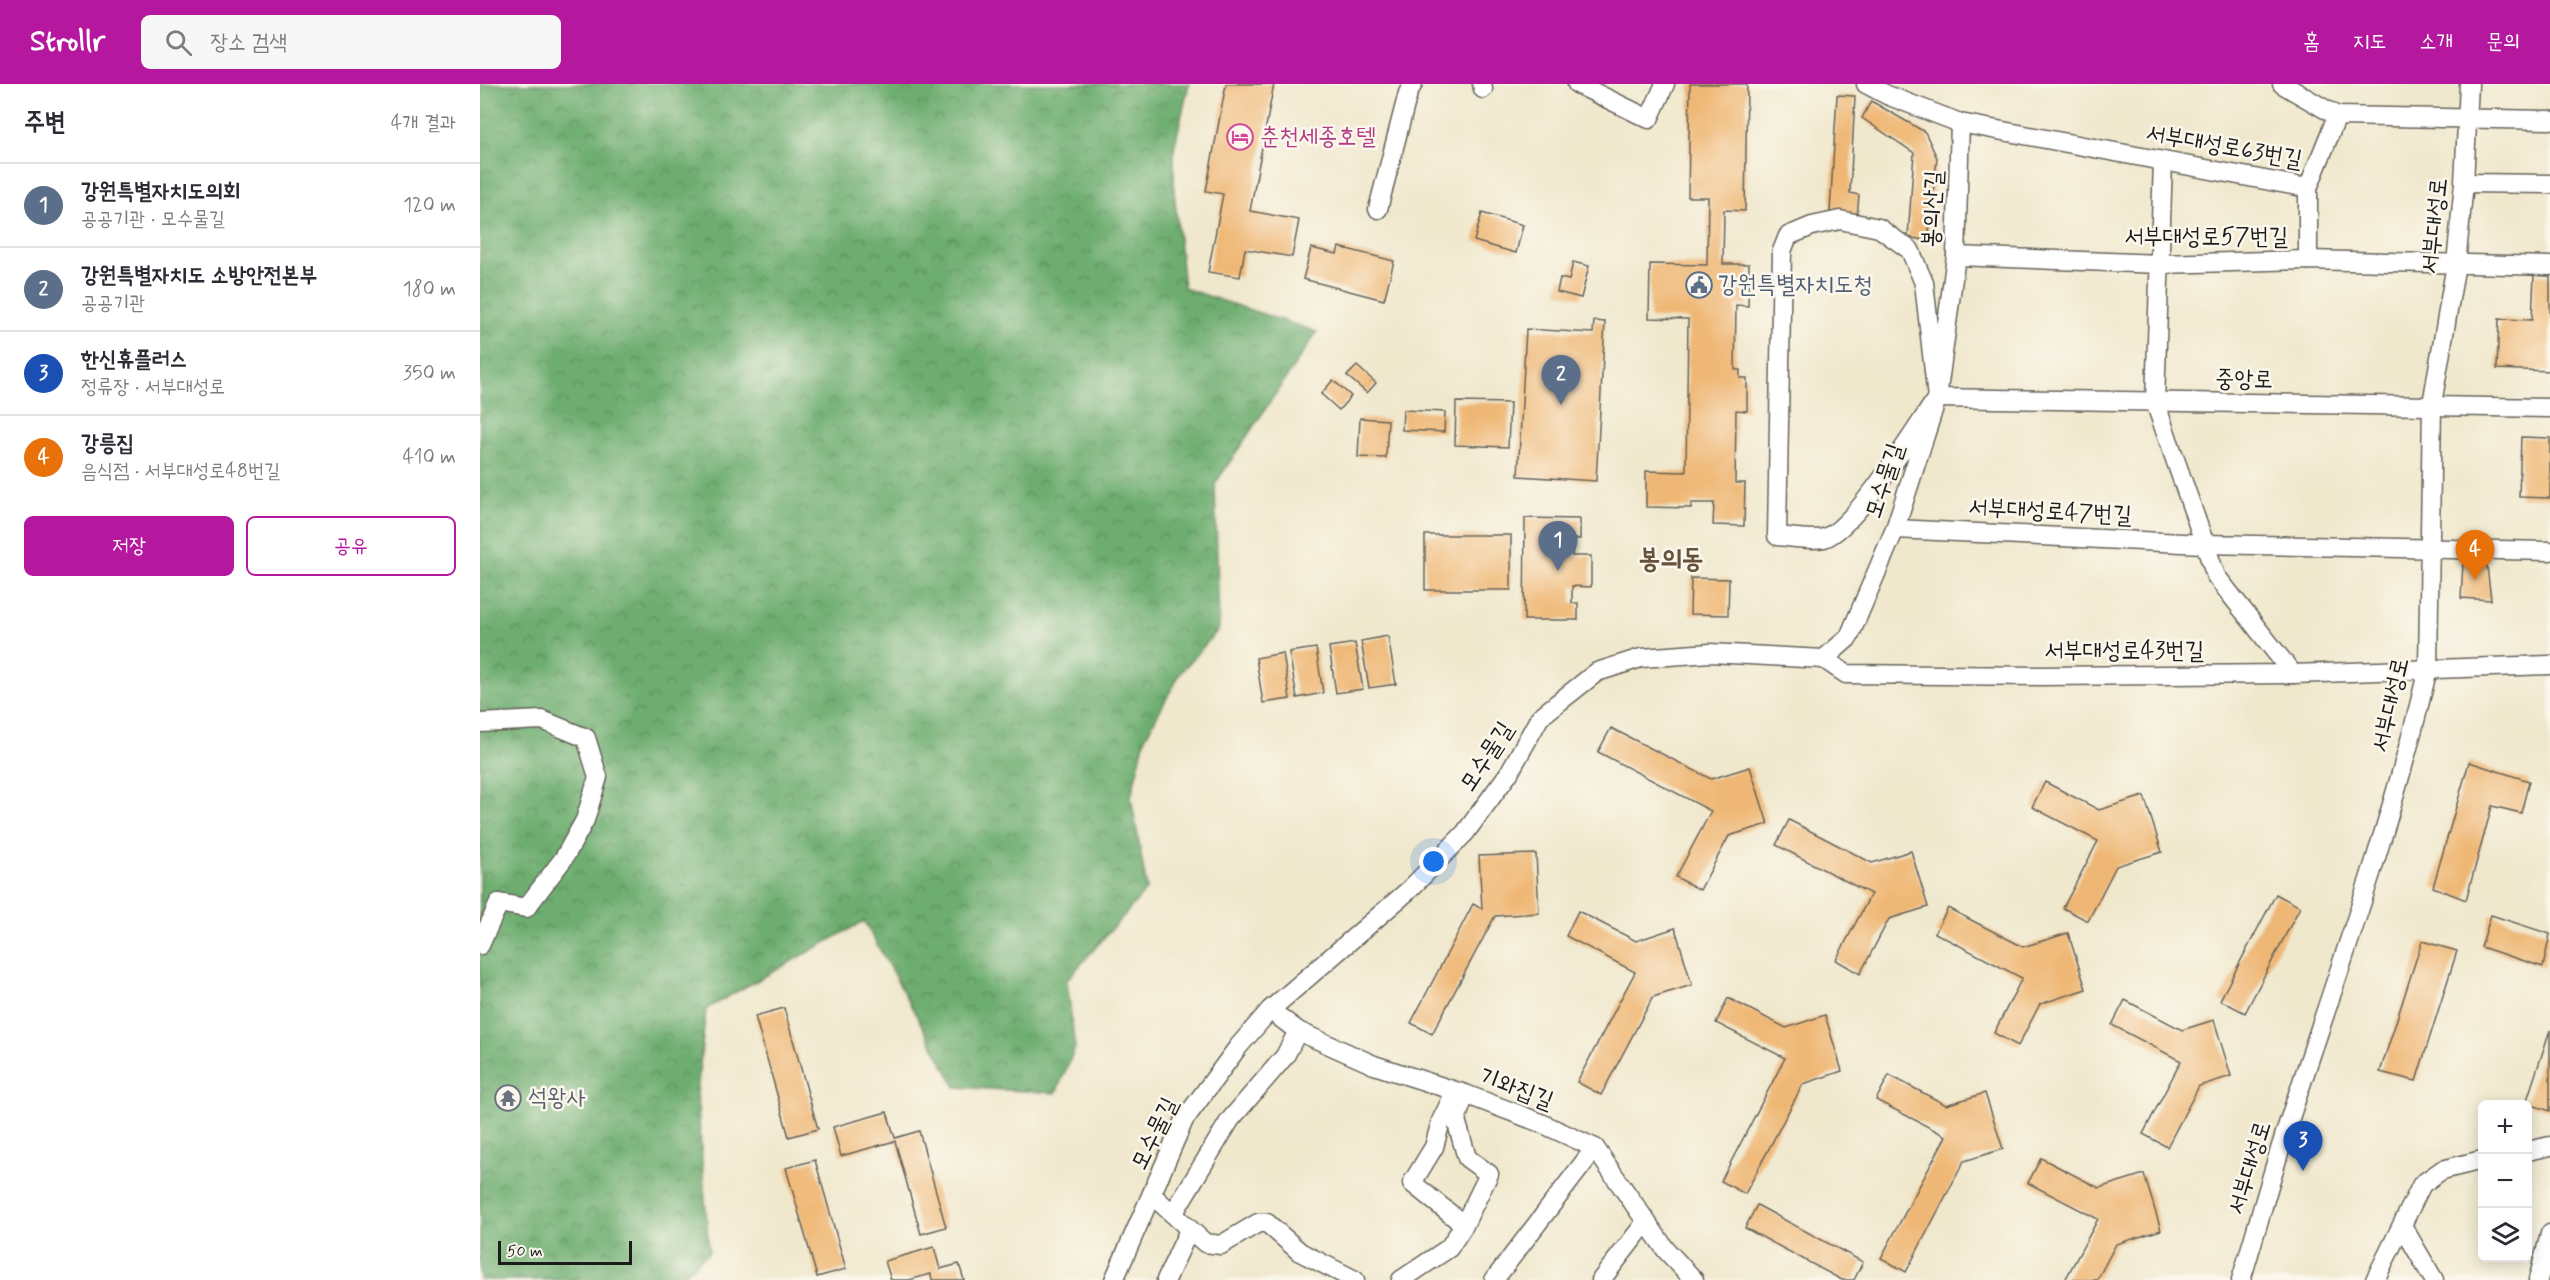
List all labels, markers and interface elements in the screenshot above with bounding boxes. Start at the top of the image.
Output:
search box [141,15,561,69]
text: Strollr [30,24,105,61]
icon: search [162,26,195,59]
text: 홈 [2303,28,2320,56]
text: 지도 [2353,28,2386,56]
text: 소개 [2419,28,2453,56]
text: 문의 [2486,28,2520,56]
text: 장소 검색 [210,29,287,57]
text: 주변 [24,106,66,140]
text: 4개 결과 [391,110,456,137]
street label: 서부대성로63번길 [2143,118,2305,176]
hotel icon: 춘천세종호텔 [1225,122,1255,152]
place label: 춘천세종호텔 [1260,122,1376,153]
street label: 봉의산길 [1915,170,1951,248]
street label: 서부대성로 [2415,176,2455,276]
text: 강원특별자치도의회 [81,178,240,206]
text: 1 [39,192,48,219]
text: 120 m [403,192,456,219]
text: 공공기관 · 모수물길 [81,206,225,233]
street label: 서부대성로57번길 [2124,222,2288,253]
text: 강원특별자치도 소방안전본부 [81,262,317,290]
public building icon: 강원특별자치도청 [1684,270,1714,300]
place label: 강원특별자치도청 [1718,270,1873,301]
text: 2 [39,276,48,303]
text: 180 m [403,276,456,303]
text: 공공기관 [81,290,145,317]
text: 한신휴플러스 [81,346,187,374]
pin: 2 [1542,356,1580,405]
text: 3 [39,360,48,387]
text: 350 m [403,360,456,387]
street label: 중앙로 [2215,364,2273,396]
text: 정류장 · 서부대성로 [81,374,225,401]
text: 강릉집 [81,430,134,458]
street label: 모수물길 [1858,439,1912,523]
text: 4 [38,444,49,471]
text: 410 m [402,444,456,471]
text: 음식점 · 서부대성로48번길 [81,458,280,485]
street label: 서부대성로47번길 [1967,492,2133,532]
button: 저장 [24,516,234,576]
button: 공유 [246,516,456,576]
pin: 1 [1538,522,1578,571]
pin: 4 [2456,530,2494,580]
district label: 봉의동 [1638,542,1704,577]
street label: 서부대성로43번길 [2044,636,2204,667]
street label: 서부대성로 [2365,654,2417,756]
street label: 모수물길 [1453,716,1521,798]
your location [1419,847,1448,876]
street label: 기와집길 [1474,1061,1558,1117]
temple icon: 석왕사 [493,1083,523,1113]
place label: 석왕사 [528,1083,586,1114]
street label: 모수물길 [1124,1092,1186,1176]
map controls [2478,1100,2532,1262]
button: + [2478,1100,2532,1154]
street label: 서부대성로 [2221,1117,2279,1219]
pin: 3 [2284,1122,2322,1171]
button: − [2478,1154,2532,1208]
button: layers [2478,1208,2532,1262]
scale bar [498,1238,632,1266]
text: 50 m [507,1241,543,1262]

